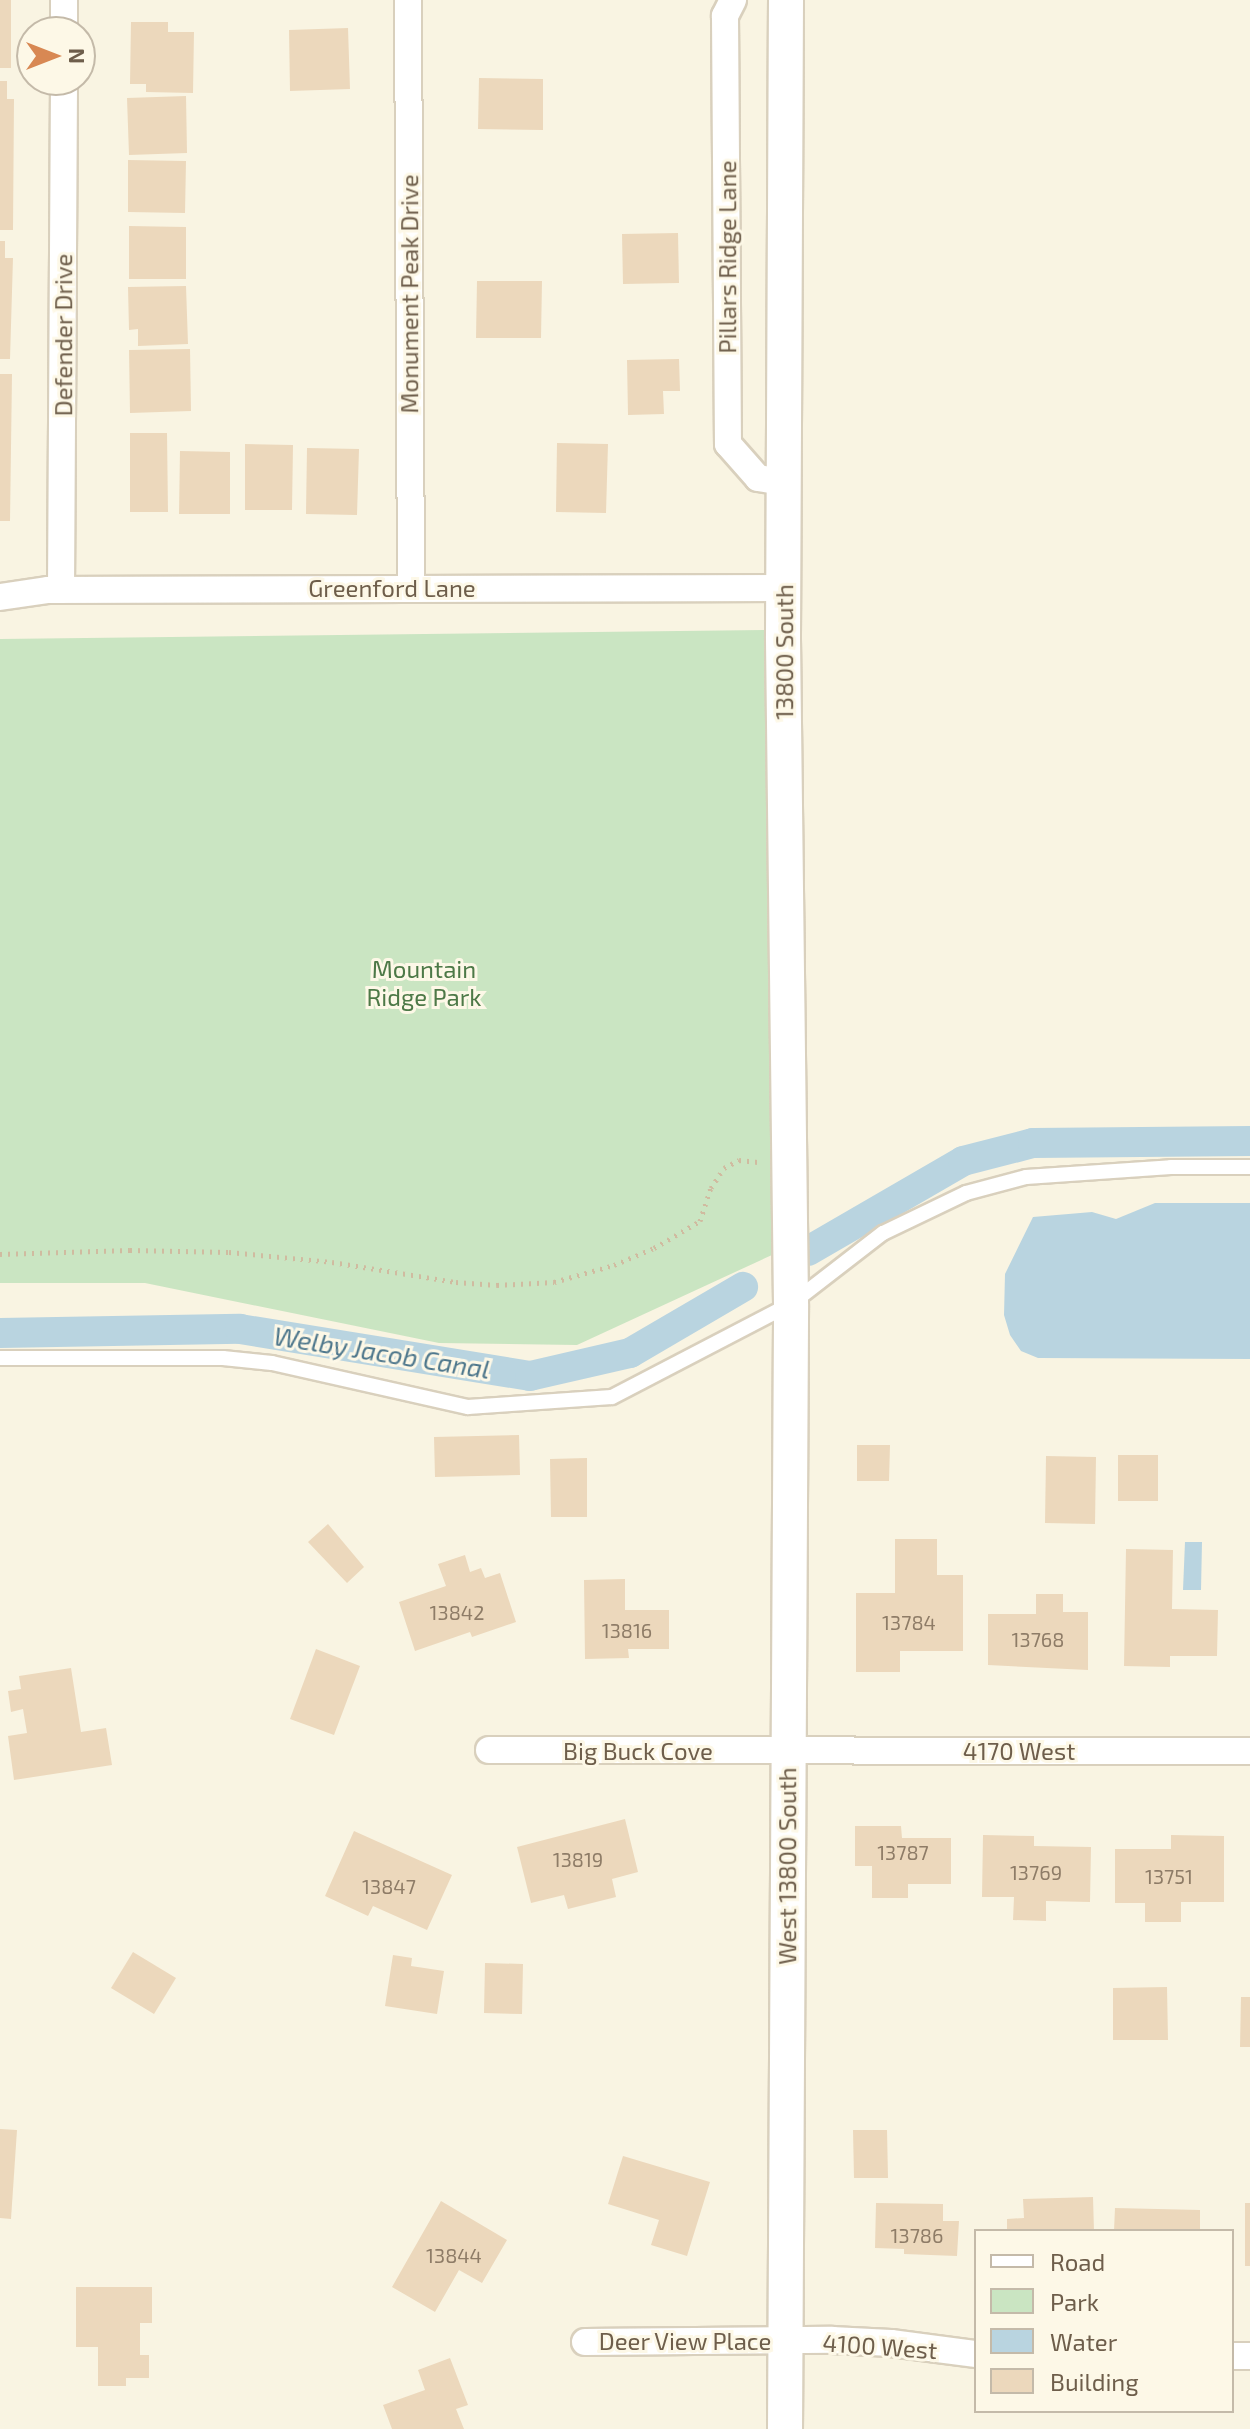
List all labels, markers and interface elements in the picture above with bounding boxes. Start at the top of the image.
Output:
north arrow [16,16,96,96]
text: N [65,48,91,64]
street label: Pillars Ridge Lane [713,160,741,354]
street label: Monument Peak Drive [395,174,423,414]
street label: Defender Drive [49,253,77,417]
street label: Greenford Lane [308,574,476,602]
street label: 13800 South [770,584,798,720]
park label: Mountain Ridge Park [366,955,482,1011]
water label: Welby Jacob Canal [271,1319,493,1385]
house number: 13842 [430,1600,484,1624]
house number: 13784 [882,1610,936,1634]
house number: 13816 [602,1618,652,1642]
house number: 13768 [1012,1627,1064,1651]
street label: Big Buck Cove [563,1737,713,1765]
street label: 4170 West [963,1737,1075,1765]
street label: West 13800 South [773,1767,801,1965]
house number: 13787 [877,1840,929,1864]
house number: 13819 [553,1847,603,1871]
house number: 13769 [1010,1860,1062,1884]
house number: 13751 [1145,1864,1193,1888]
house number: 13847 [362,1874,416,1898]
house number: 13786 [891,2223,943,2247]
legend [974,2229,1234,2413]
house number: 13844 [426,2243,482,2267]
text: Road [1050,2247,1105,2276]
text: Park [1050,2287,1099,2316]
street label: Deer View Place [598,2327,772,2355]
text: Water [1050,2327,1117,2356]
street label: 4100 West [822,2328,938,2364]
text: Building [1050,2367,1139,2396]

